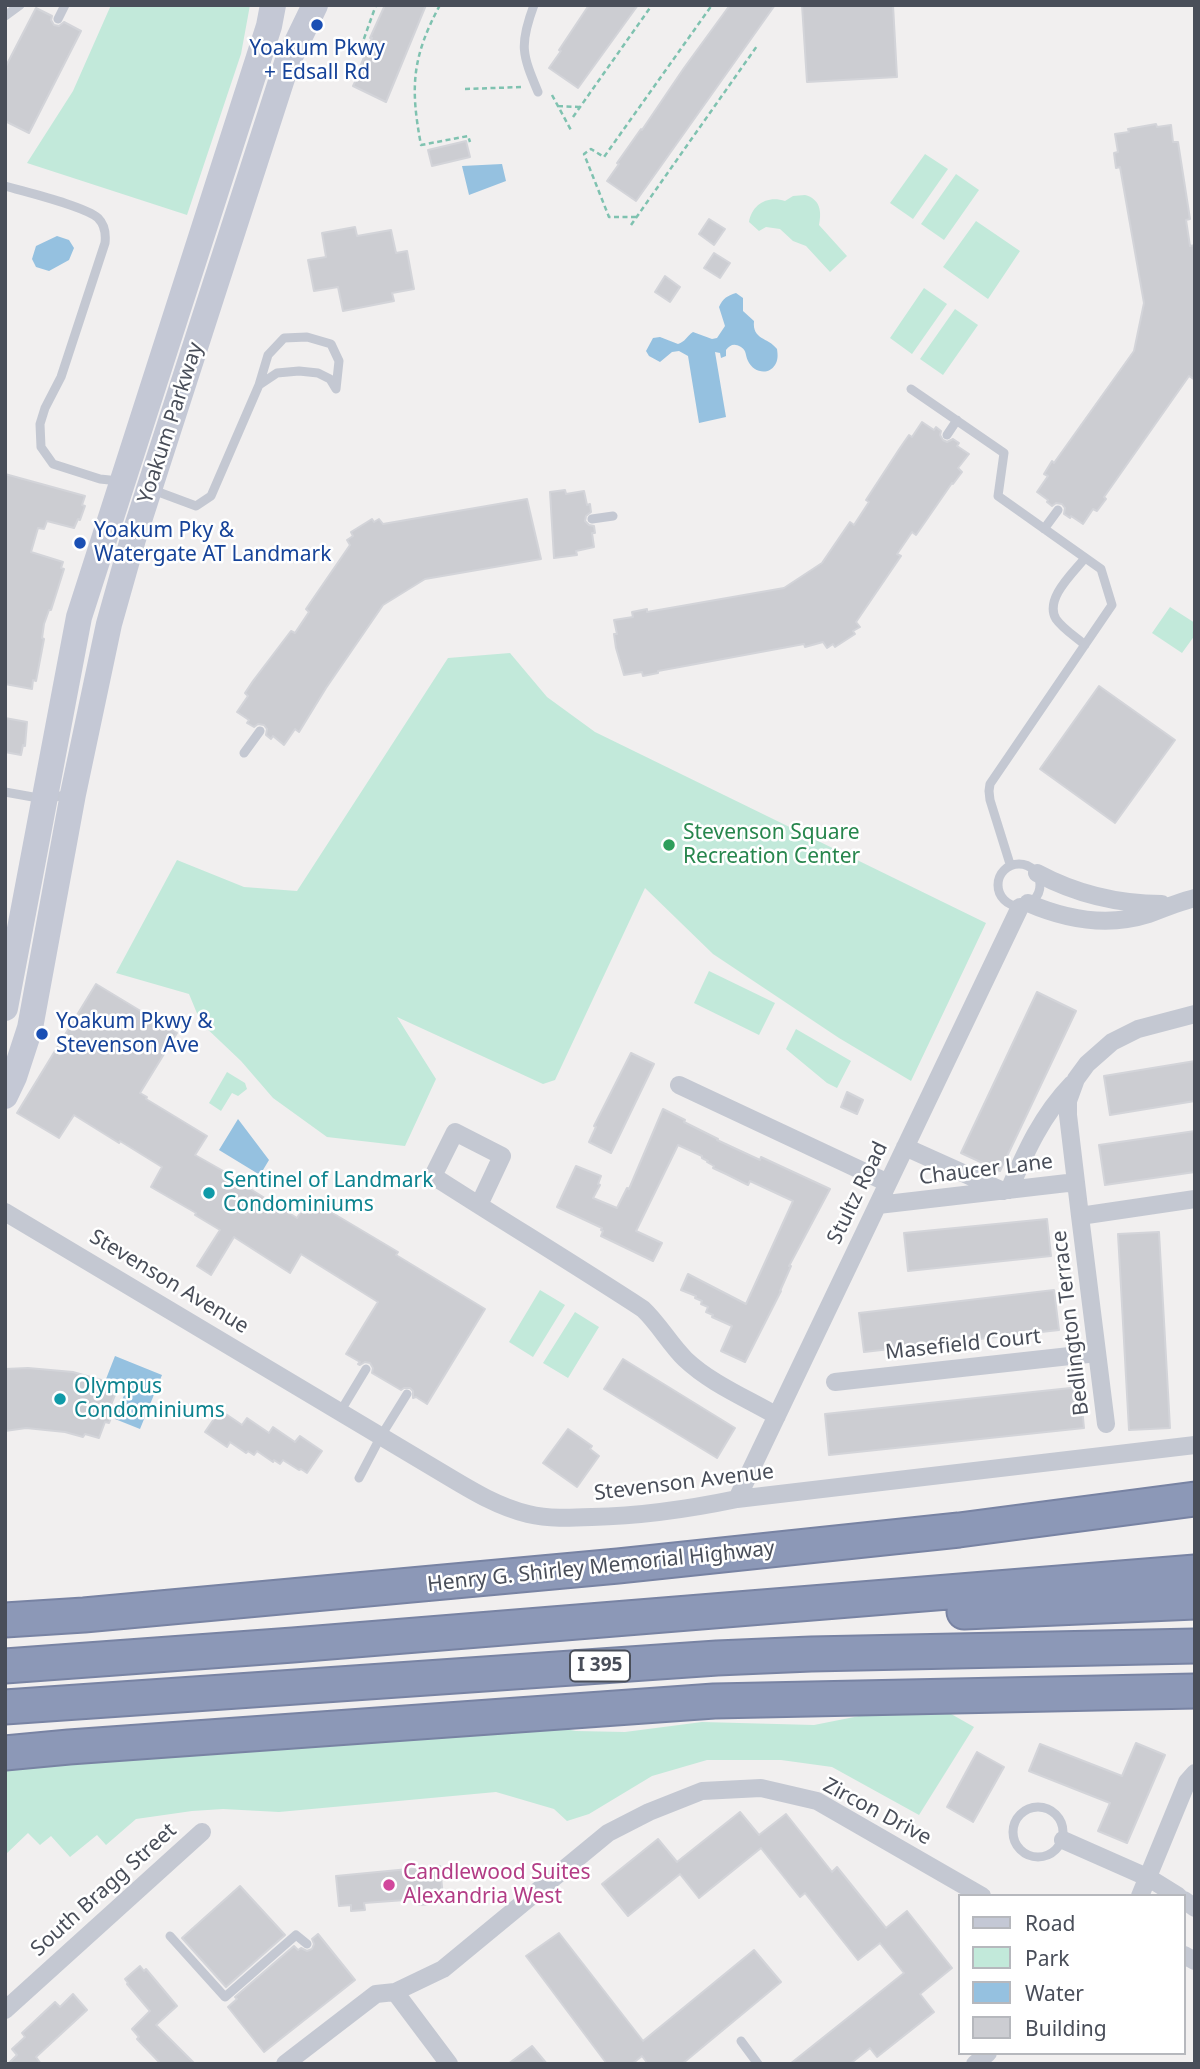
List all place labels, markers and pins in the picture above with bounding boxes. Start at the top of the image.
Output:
marker: Yoakum Pkwy + Edsall Rd [309,17,325,33]
place label: Yoakum Pkwy + Edsall Rd [249,36,385,86]
place label: Yoakum Pky & Watergate AT Landmark [94,518,331,568]
marker: Yoakum Pky & Watergate AT Landmark [72,535,88,551]
place label: Stevenson Square Recreation Center [683,820,860,870]
marker: Stevenson Square Recreation Center [661,837,677,853]
place label: Yoakum Pkwy & Stevenson Ave [56,1009,213,1059]
marker: Yoakum Pkwy & Stevenson Ave [34,1026,50,1042]
place label: Sentinel of Landmark Condominiums [223,1168,433,1218]
marker: Sentinel of Landmark Condominiums [201,1185,217,1201]
place label: Olympus Condominiums [74,1374,225,1424]
marker: Olympus Condominiums [52,1391,68,1407]
place label: Candlewood Suites Alexandria West [403,1860,590,1910]
marker: Candlewood Suites Alexandria West [381,1877,397,1893]

